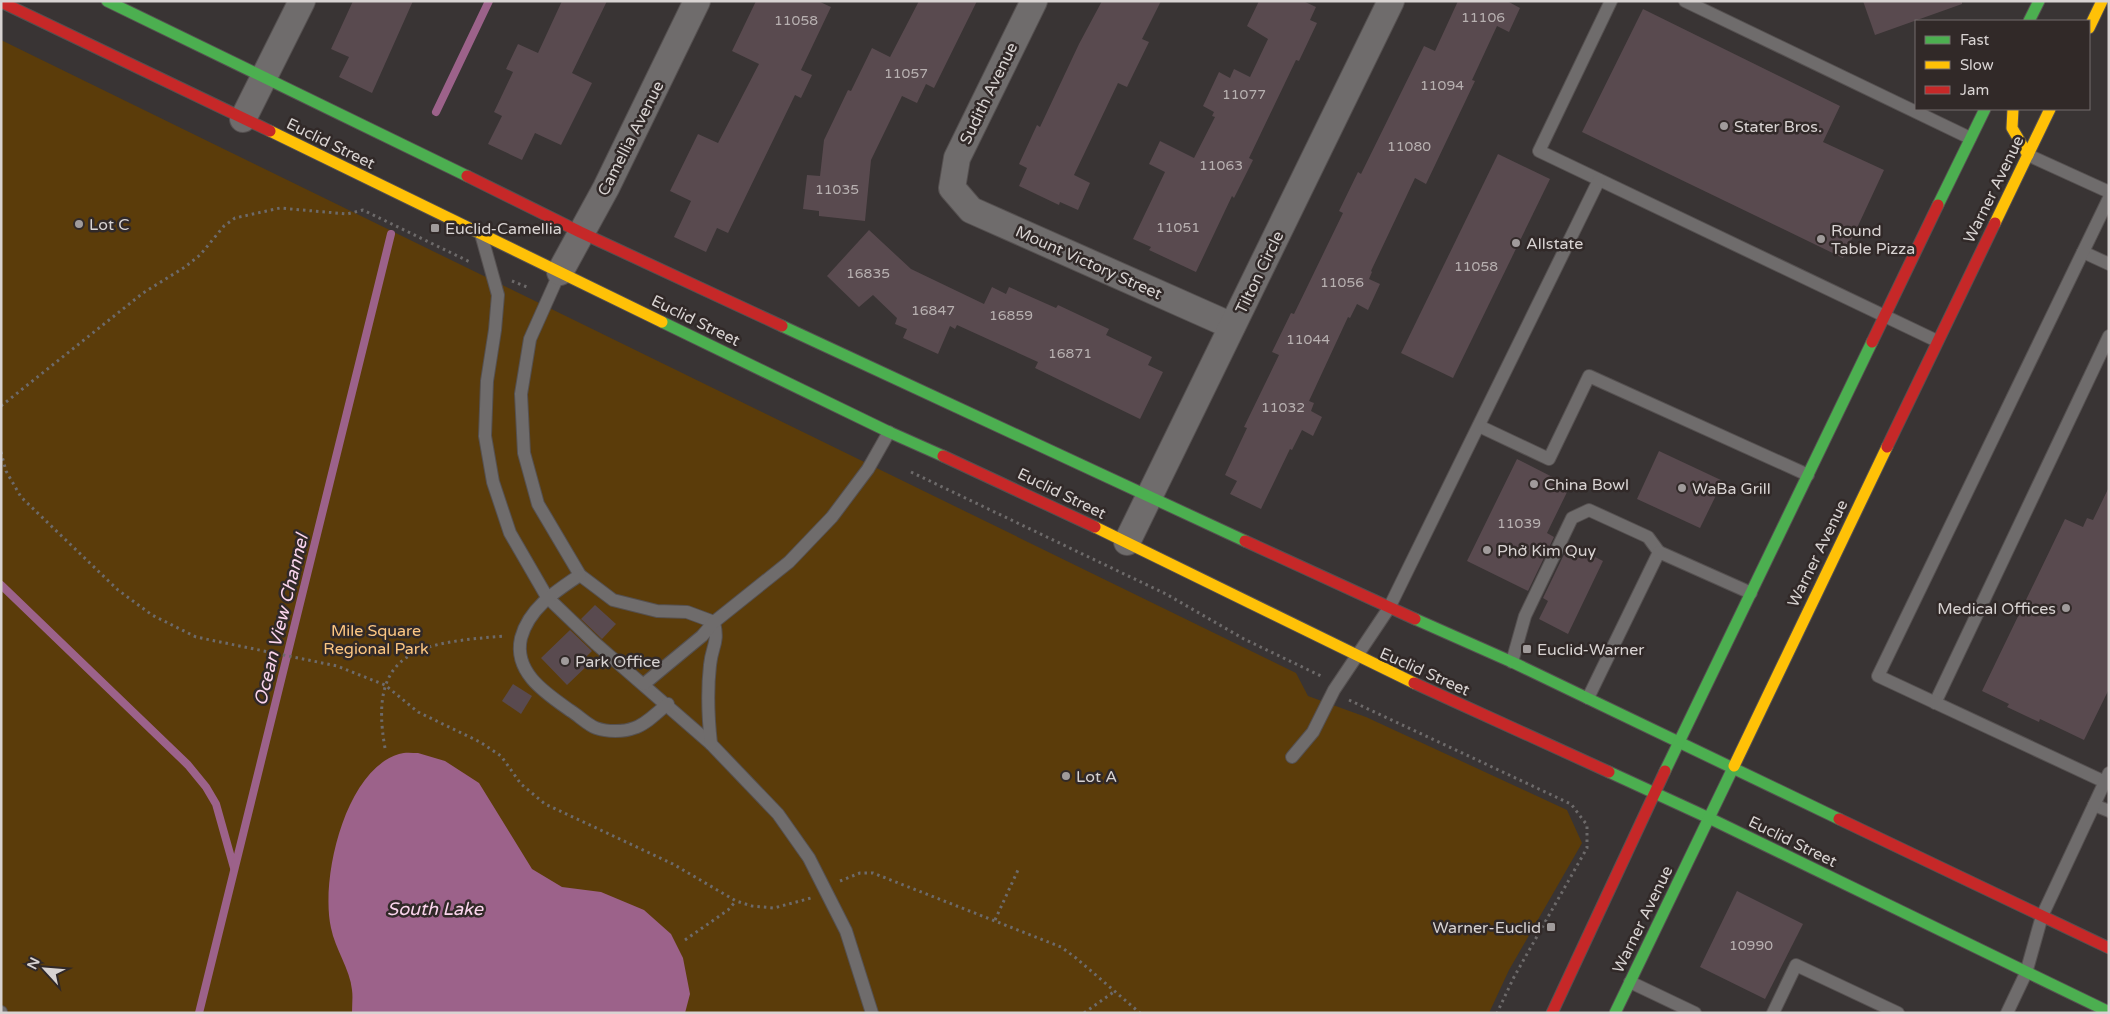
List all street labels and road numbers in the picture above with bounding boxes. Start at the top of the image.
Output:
street label: Sudith Avenue [956,39,1022,148]
street label: Camellia Avenue [593,78,668,199]
street label: Euclid Street [283,114,378,174]
street label: Warner Avenue [1959,132,2029,246]
street label: Mount Victory Street [1012,222,1165,304]
street label: Tilton Circle [1231,228,1289,317]
street label: Euclid Street [648,291,743,351]
street label: Euclid Street [1014,464,1109,524]
street label: Warner Avenue [1783,496,1853,610]
street label: Euclid Street [1377,643,1473,701]
street label: Euclid Street [1745,812,1840,872]
street label: Warner Avenue [1608,862,1678,976]

